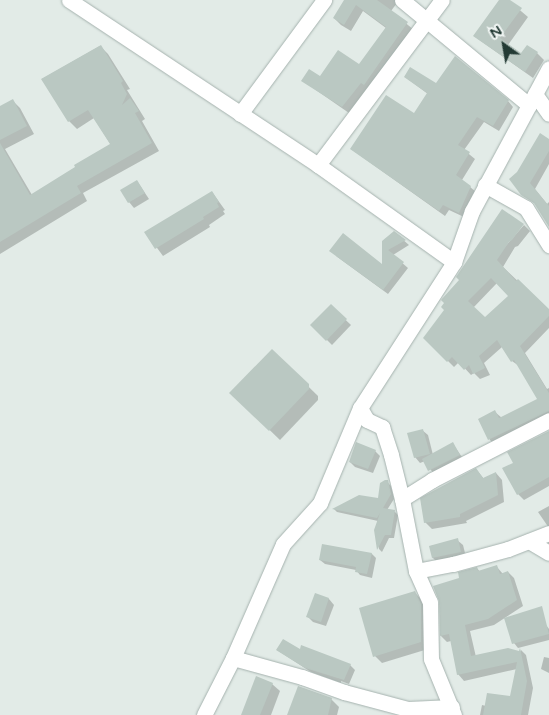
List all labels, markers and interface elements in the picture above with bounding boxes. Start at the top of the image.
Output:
north arrow [479,20,529,70]
text: N [487,22,505,42]

